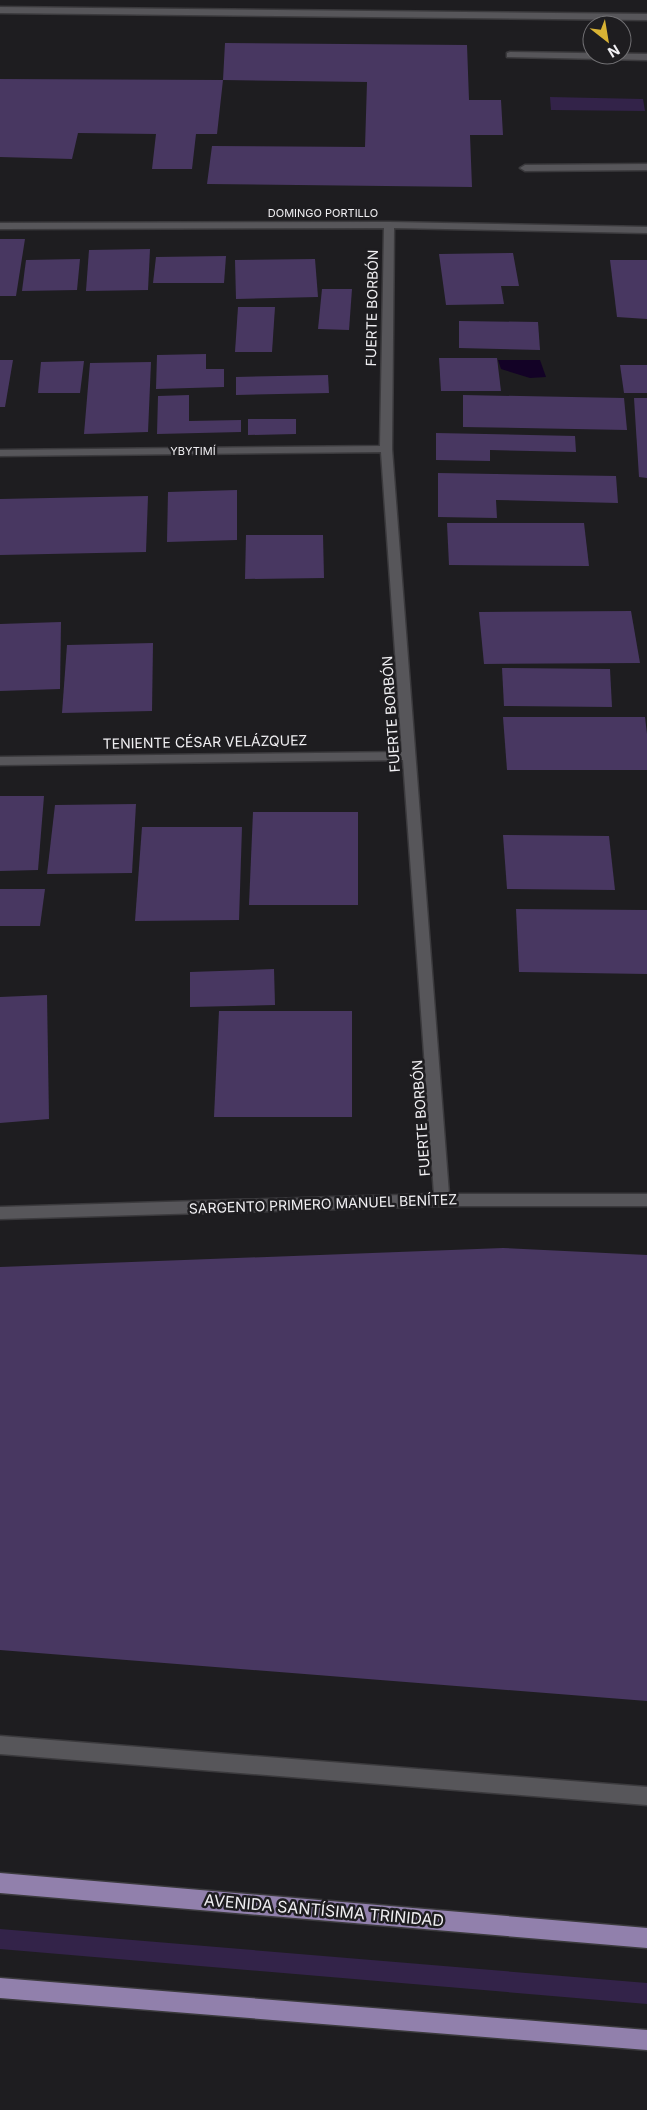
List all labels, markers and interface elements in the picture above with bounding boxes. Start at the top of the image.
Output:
north arrow [582,15,632,65]
text: N [605,42,623,62]
street label: DOMINGO PORTILLO [268,206,378,220]
street label: FUERTE BORBÓN [362,249,381,367]
street label: YBYTIMÍ [170,444,216,458]
street label: FUERTE BORBÓN [378,655,403,773]
street label: TENIENTE CÉSAR VELÁZQUEZ [103,731,307,752]
street label: FUERTE BORBÓN [408,1059,433,1177]
street label: SARGENTO PRIMERO MANUEL BENÍTEZ [189,1190,457,1217]
street label: AVENIDA SANTÍSIMA TRINIDAD [203,1890,445,1930]

